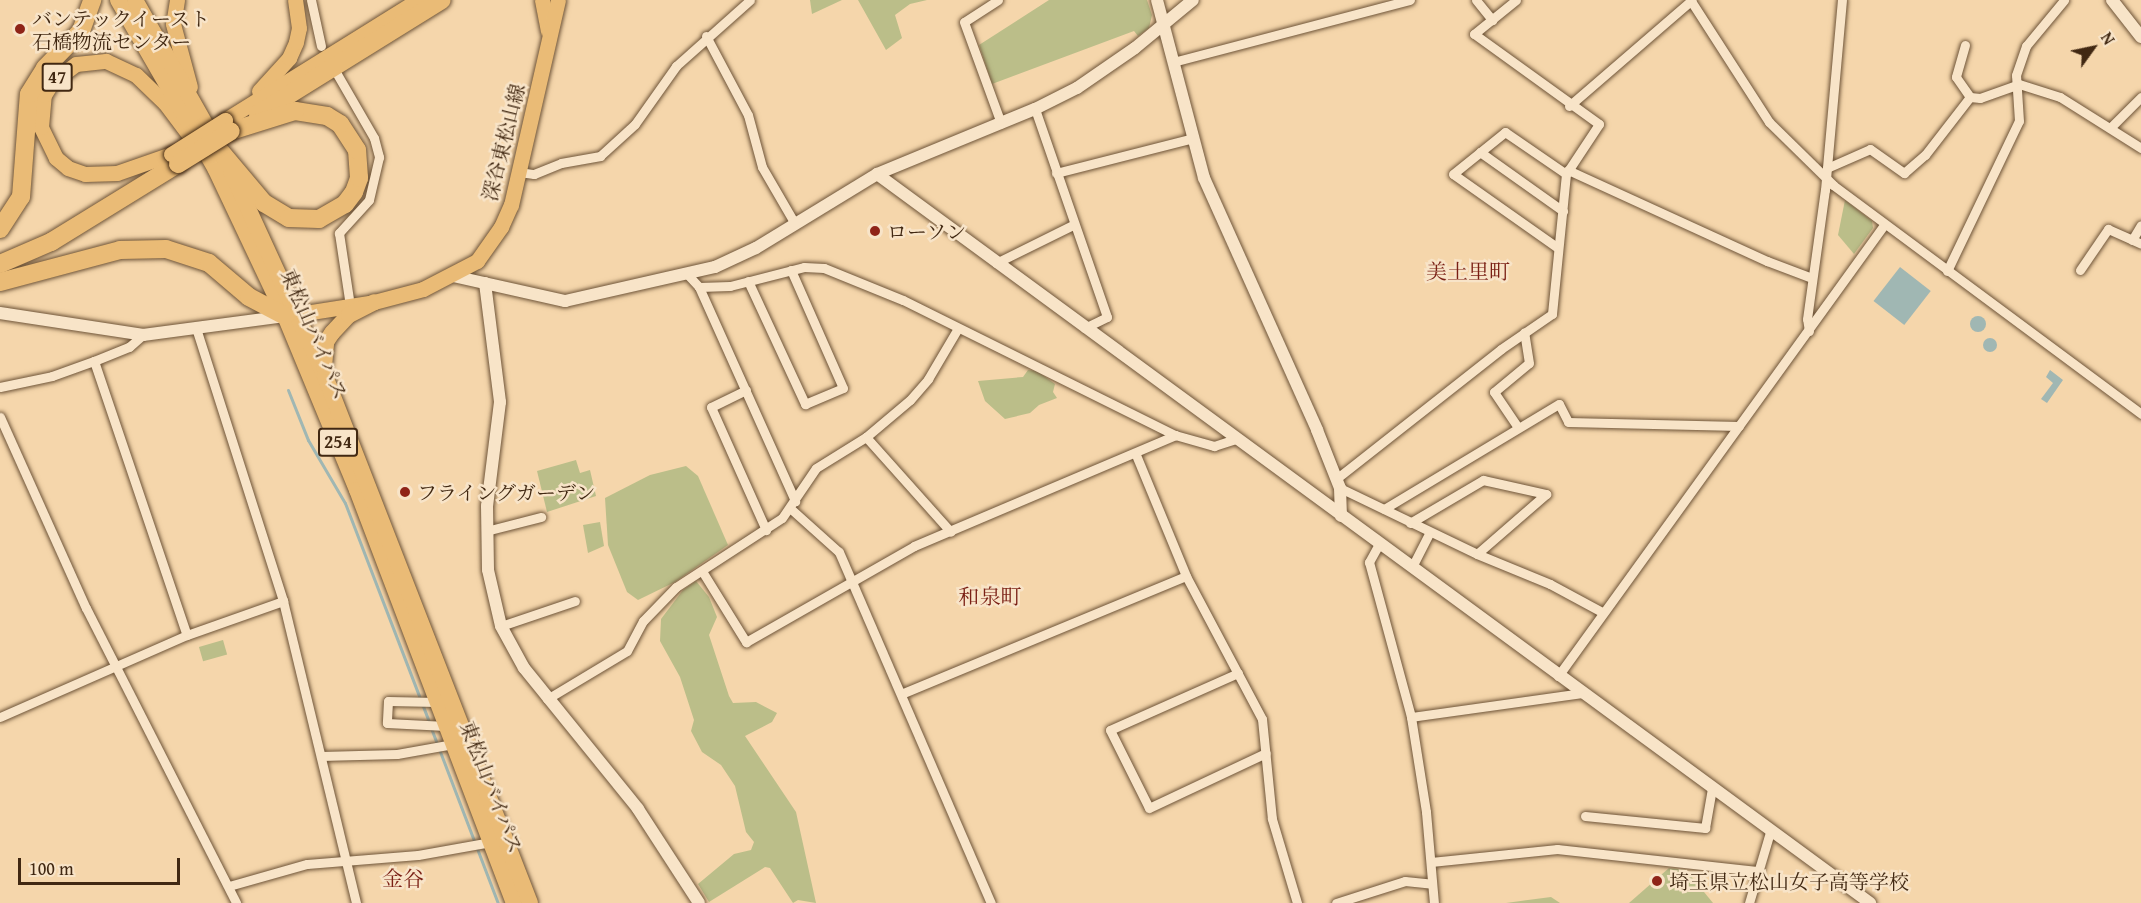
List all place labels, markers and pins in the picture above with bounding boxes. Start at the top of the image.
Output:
place label: バンテックイースト 石橋物流センター [32,6,212,53]
marker: バンテックイースト 石橋物流センター [13,22,27,36]
place label: ローソン [887,219,967,243]
marker: ローソン [868,224,882,238]
place label: フライングガーデン [417,480,597,504]
marker: フライングガーデン [398,485,412,499]
place label: 埼玉県立松山女子高等学校 [1669,869,1909,893]
marker: 埼玉県立松山女子高等学校 [1650,874,1664,888]

